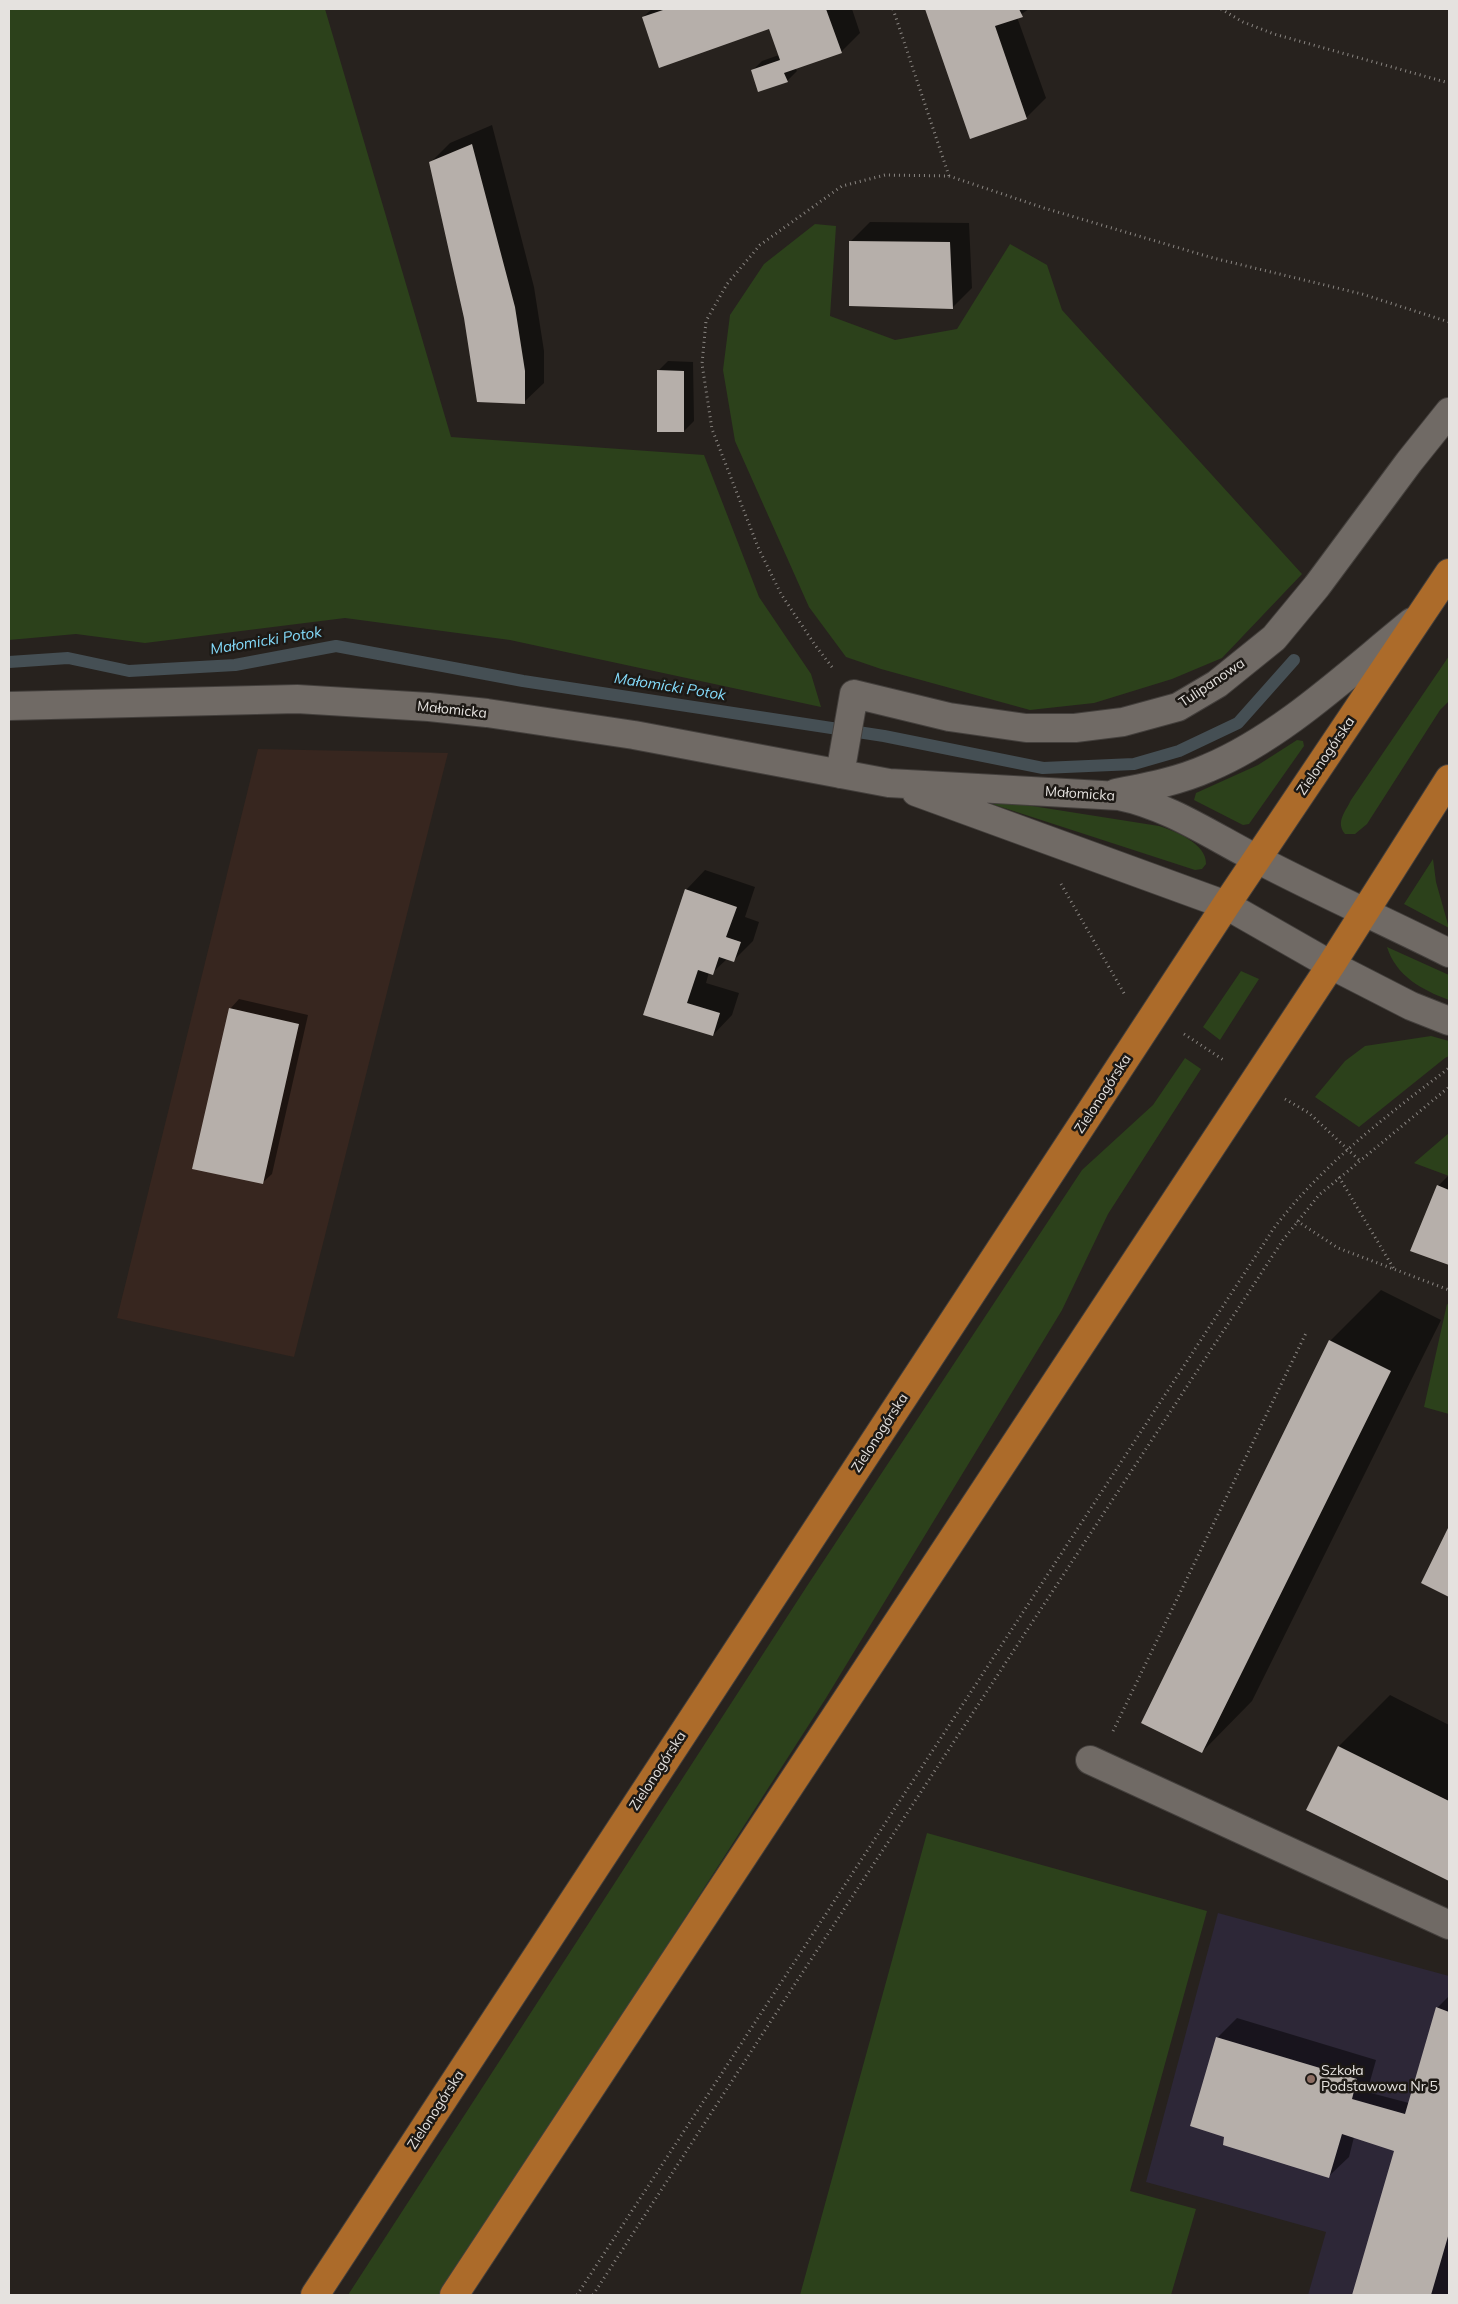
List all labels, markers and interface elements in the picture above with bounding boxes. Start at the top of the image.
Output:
water label: Małomicki Potok [209,623,323,659]
street label: Tulipanowa [1176,655,1248,711]
water label: Małomicki Potok [613,669,727,705]
street label: Małomicka [416,698,488,722]
street label: Zielonogórska [1294,714,1358,798]
street label: Małomicka [1045,783,1115,805]
street label: Zielonogórska [1071,1051,1135,1137]
street label: Zielonogórska [848,1390,912,1476]
street label: Zielonogórska [626,1728,690,1814]
place label: Szkoła Podstawowa Nr 5 [1321,2063,1438,2096]
street label: Zielonogórska [404,2067,468,2153]
marker: Szkoła Podstawowa Nr 5 [1305,2073,1317,2085]

